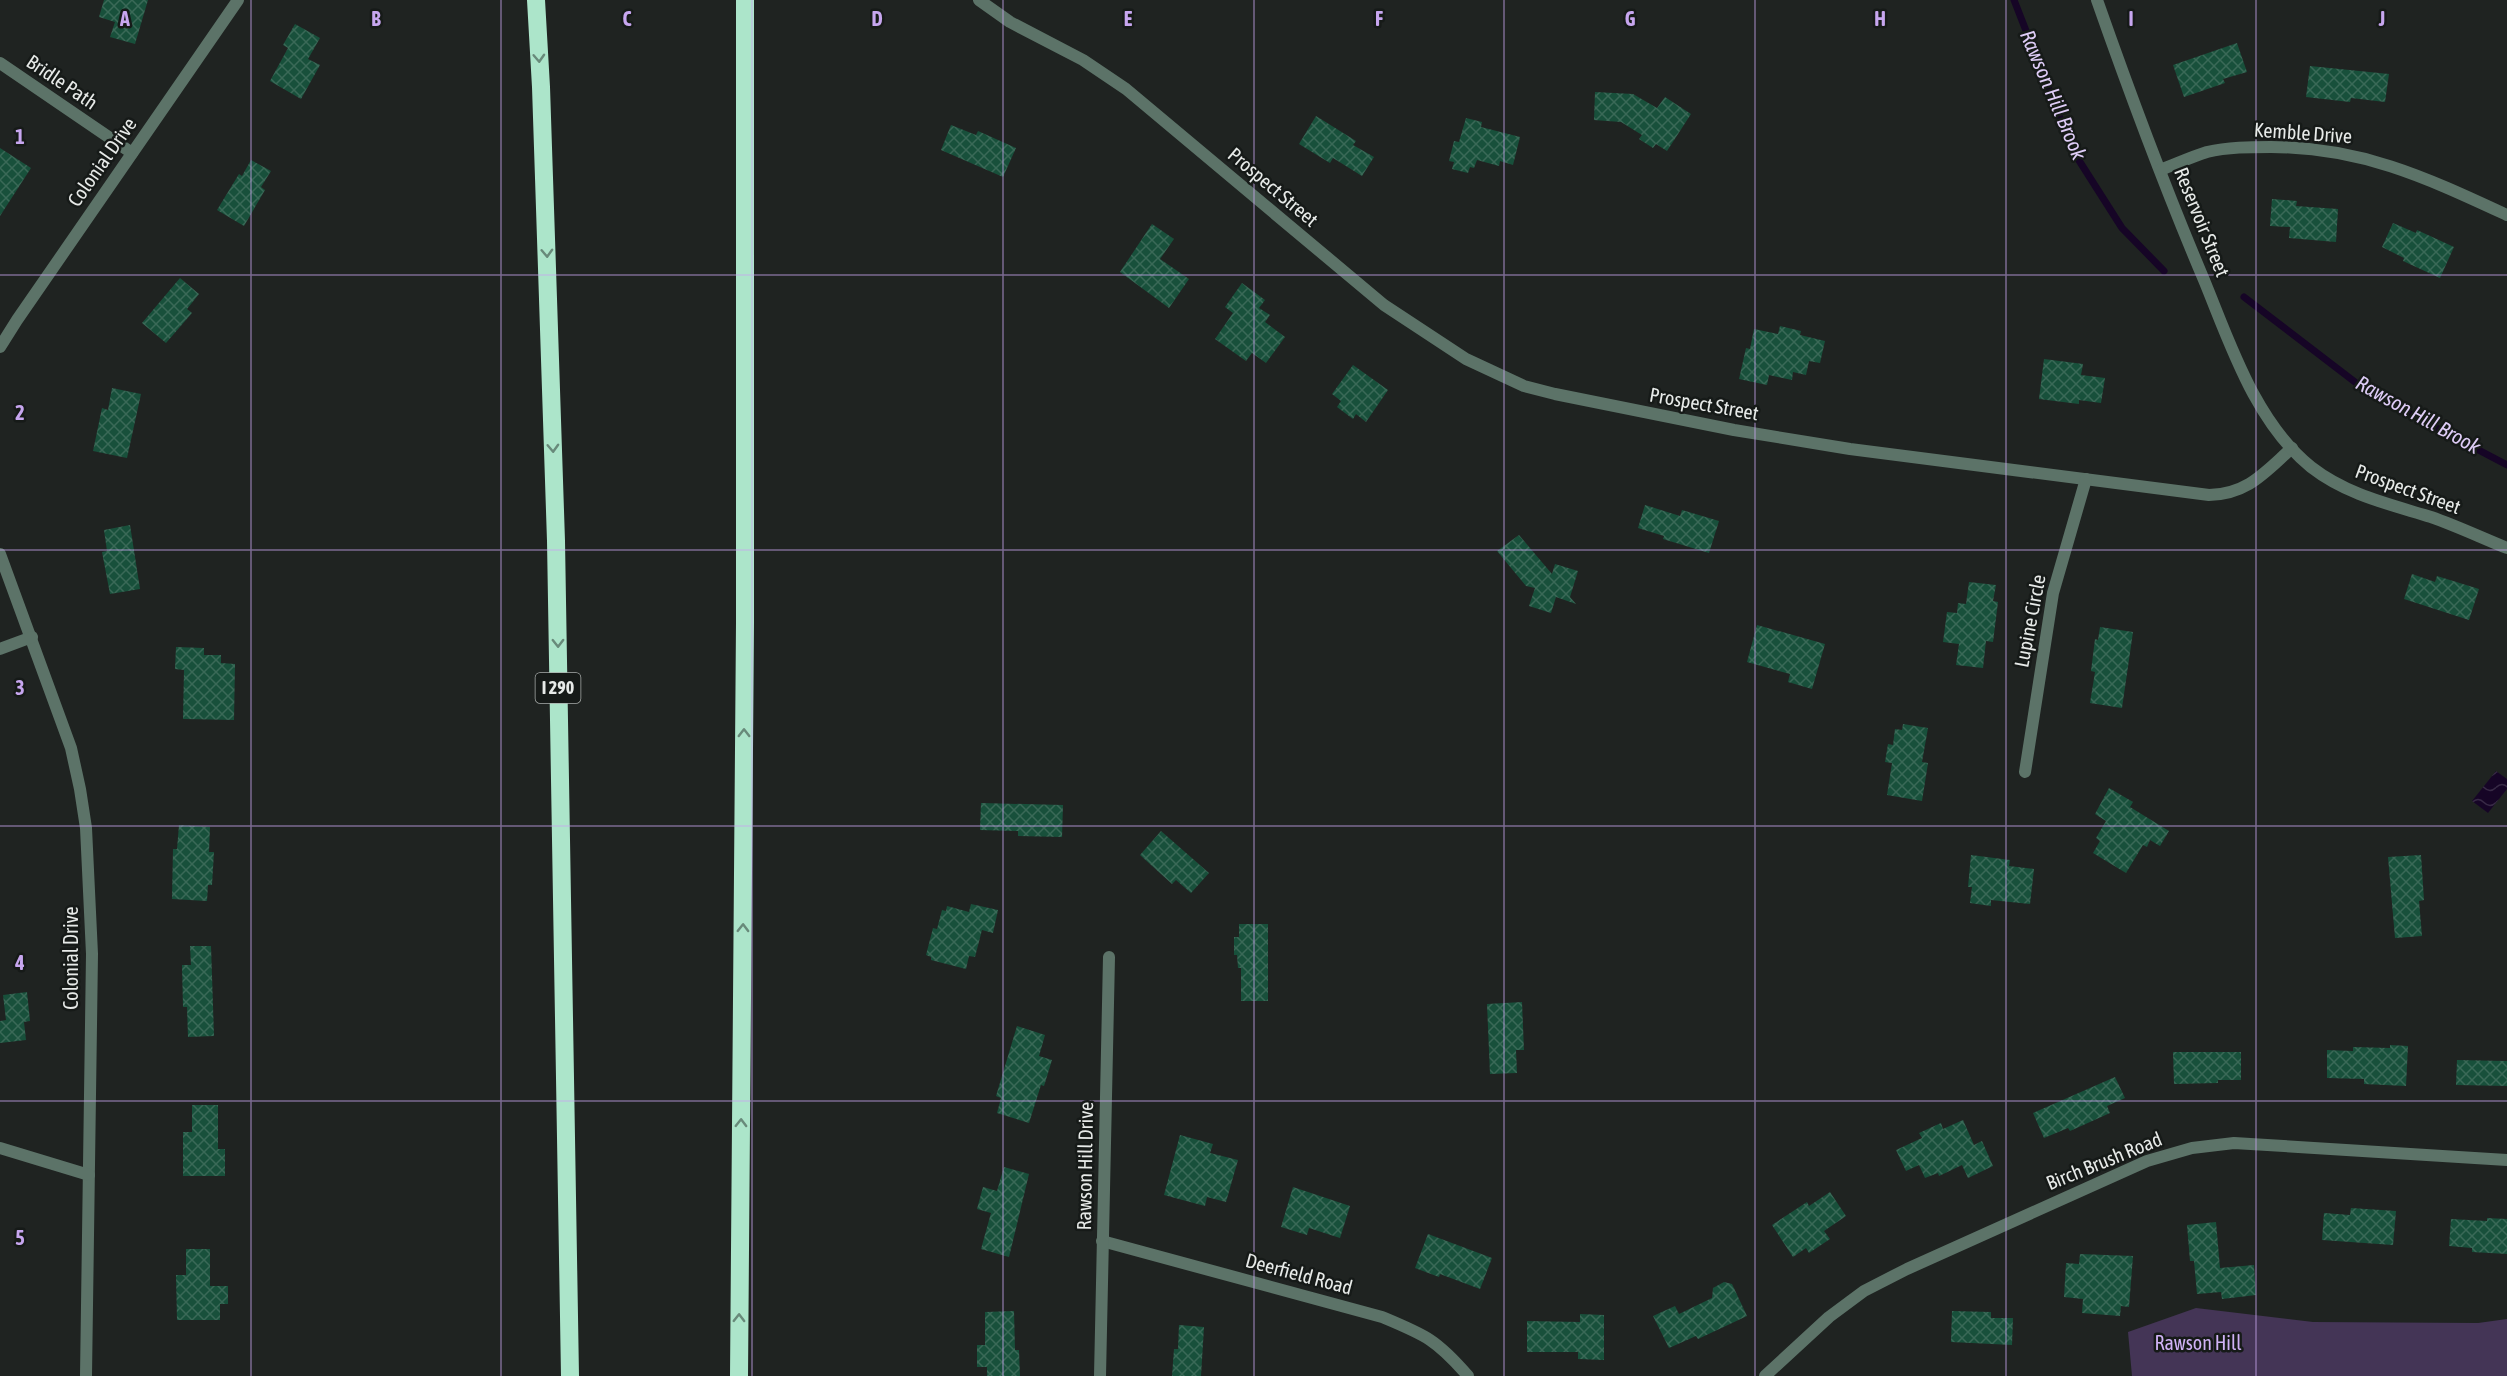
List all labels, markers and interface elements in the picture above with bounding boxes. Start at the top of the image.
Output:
text: A [119,7,130,30]
text: B [371,7,381,30]
text: C [623,7,632,30]
text: D [871,7,883,30]
text: E [1124,7,1133,30]
text: F [1375,7,1383,30]
text: G [1625,7,1636,30]
text: H [1874,7,1886,30]
text: I [2128,7,2134,30]
text: J [2378,7,2385,30]
water label: Rawson Hill Brook [2016,26,2092,164]
street label: Bridle Path [22,50,102,114]
one-way arrow [532,54,545,63]
street label: Colonial Drive [63,113,141,211]
street label: Kemble Drive [2253,118,2353,147]
text: 1 [15,125,25,148]
street label: Prospect Street [1224,142,1323,231]
street label: Reservoir Street [2170,164,2235,280]
one-way arrow [540,249,553,258]
water label: Rawson Hill Brook [2352,370,2486,459]
street label: Prospect Street [1648,383,1761,424]
text: 2 [15,401,25,424]
one-way arrow [546,444,559,453]
street label: Prospect Street [2352,459,2464,518]
street label: Lupine Circle [2009,573,2050,669]
one-way arrow [551,639,564,648]
road number: I 290 [536,673,580,703]
text: 3 [15,676,25,699]
one-way arrow [738,728,750,737]
street label: Colonial Drive [59,906,82,1010]
one-way arrow [737,923,749,932]
text: 4 [14,951,25,974]
street label: Rawson Hill Drive [1072,1102,1097,1230]
one-way arrow [735,1118,747,1127]
street label: Birch Brush Road [2043,1127,2165,1194]
text: 5 [15,1226,25,1249]
street label: Deerfield Road [1243,1248,1355,1299]
one-way arrow [733,1313,745,1322]
park label: Rawson Hill [2155,1331,2242,1354]

